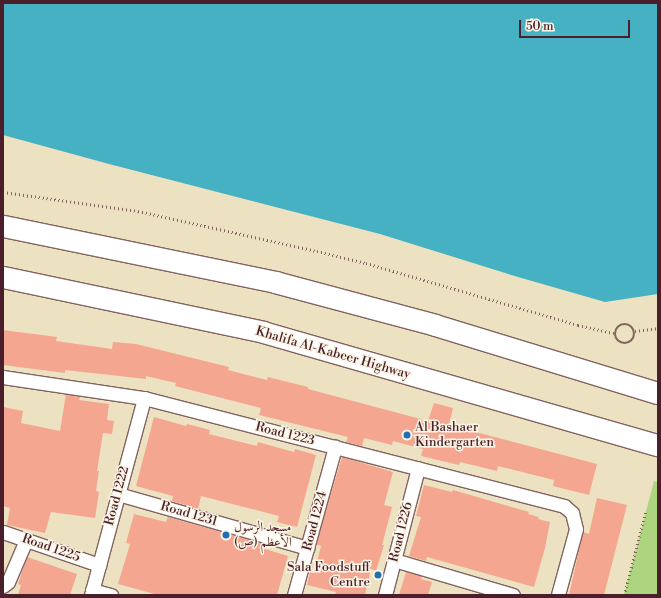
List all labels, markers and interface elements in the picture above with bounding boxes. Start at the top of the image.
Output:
scale bar [521,12,632,38]
text: 50 m [526,19,554,34]
street label: Khalifa Al-Kabeer Highway [254,323,412,383]
street label: Road 1223 [254,419,316,449]
place label: Al Bashaer Kindergarten [415,420,494,451]
marker: Al Bashaer Kindergarten [402,430,412,440]
street label: Road 1222 [102,465,132,527]
street label: Road 1224 [300,489,330,553]
street label: Road 1231 [159,498,219,530]
street label: Road 1226 [386,500,416,564]
place label: مسجد الرسول الأعظم (ص) [234,520,292,551]
marker: مسجد الرسول الأعظم (ص) [221,530,231,540]
street label: Road 1225 [20,531,82,565]
place label: Sala Foodstuff Centre [287,560,370,591]
marker: Sala Foodstuff Centre [373,570,383,580]

